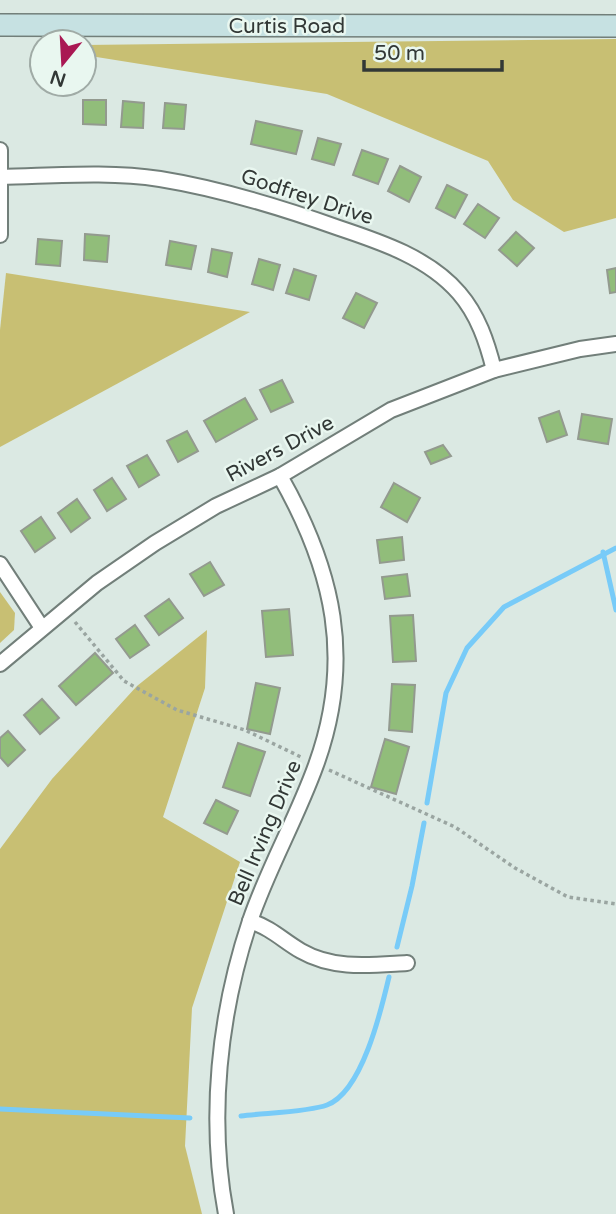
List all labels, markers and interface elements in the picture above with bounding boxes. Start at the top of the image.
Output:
street label: Curtis Road [229,14,345,39]
north arrow [28,28,98,98]
scale bar [364,28,502,72]
text: 50 m [374,41,425,66]
text: N [47,65,69,91]
street label: Godfrey Drive [238,164,377,230]
street label: Rivers Drive [222,410,338,488]
street label: Bell Irving Drive [223,756,307,910]

